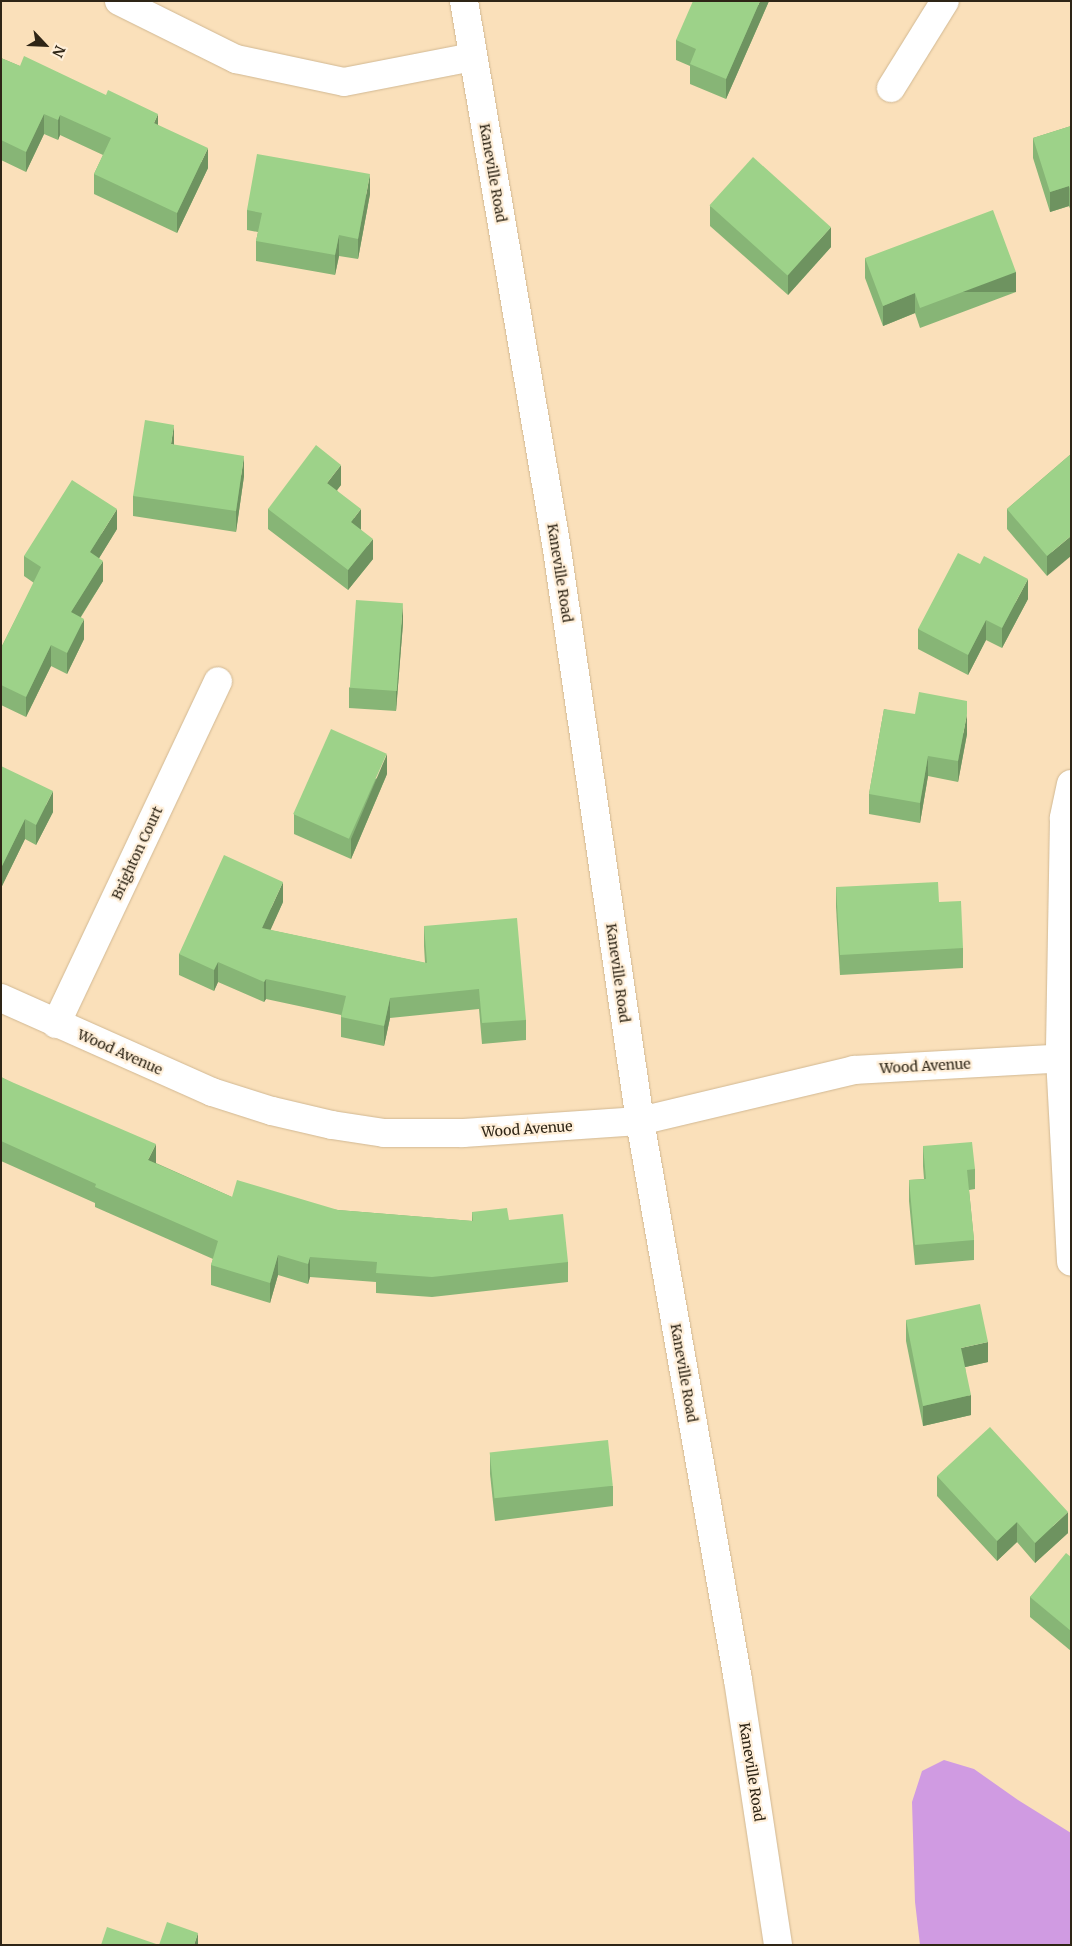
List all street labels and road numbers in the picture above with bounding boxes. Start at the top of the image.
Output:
street label: Kaneville Road [476,122,510,224]
street label: Kaneville Road [544,522,576,624]
street label: Brighton Court [108,804,166,902]
street label: Kaneville Road [603,922,633,1024]
street label: Wood Avenue [75,1026,165,1078]
street label: Wood Avenue [879,1055,971,1077]
street label: Wood Avenue [481,1117,573,1141]
street label: Kaneville Road [667,1322,701,1424]
street label: Kaneville Road [736,1721,768,1823]

